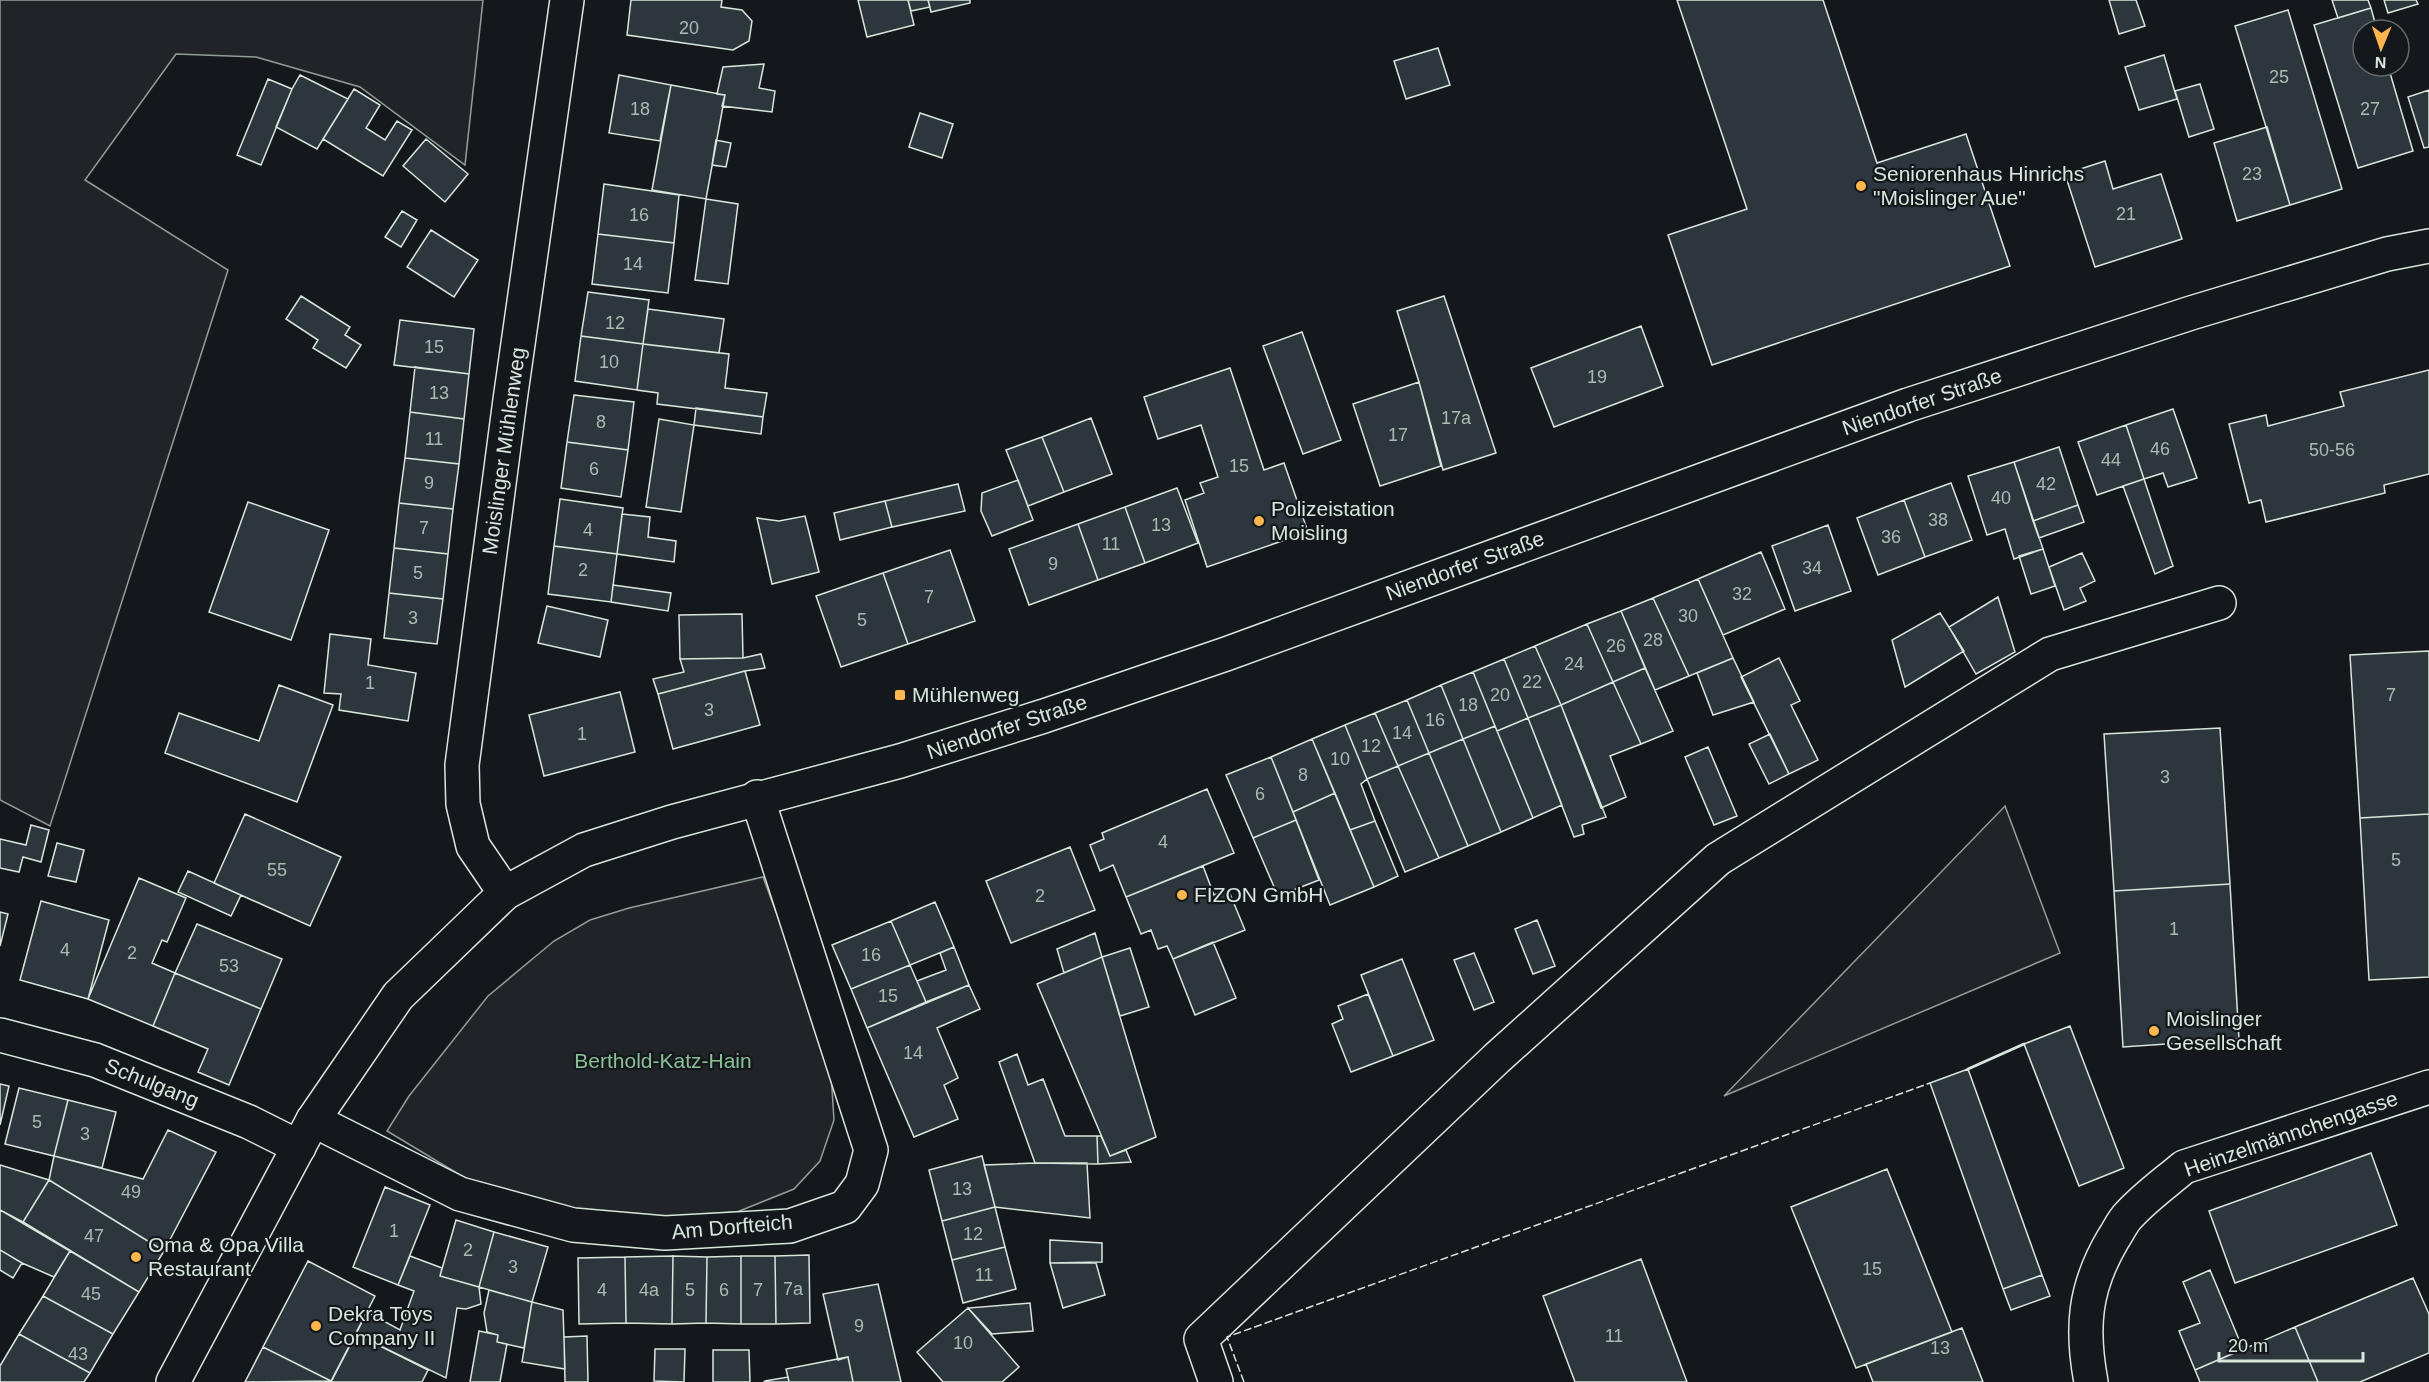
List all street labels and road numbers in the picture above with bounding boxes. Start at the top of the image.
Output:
street label: Moislinger Mühlenweg [478,346,529,556]
street label: Niendorfer Straße [1839,363,2004,440]
street label: Niendorfer Straße [1382,526,1547,605]
street label: Niendorfer Straße [924,690,1090,763]
street label: Schulgang [102,1053,203,1112]
street label: Heinzelmännchengasse [2181,1086,2401,1181]
street label: Am Dorfteich [670,1210,793,1243]

